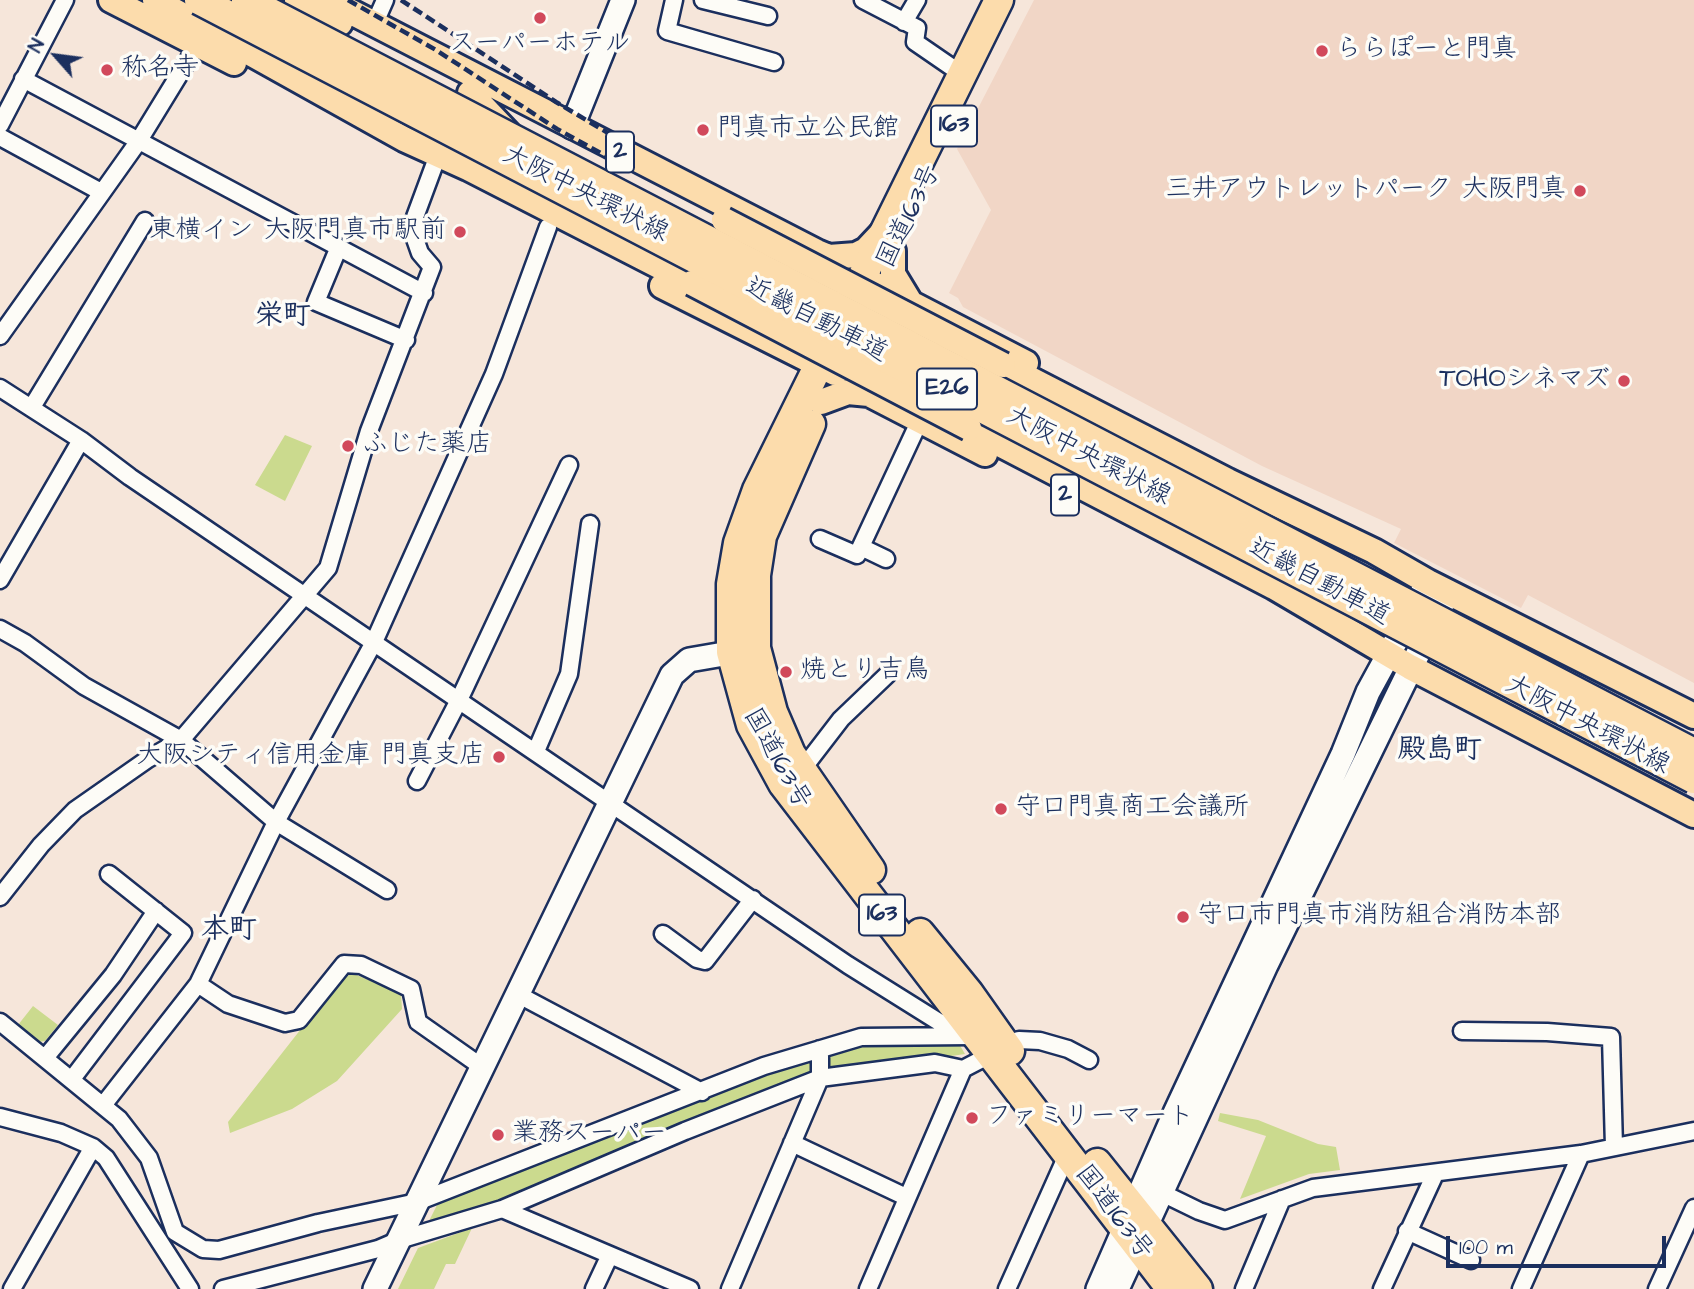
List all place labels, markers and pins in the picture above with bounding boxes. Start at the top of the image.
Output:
marker: スーパーホテル [532,10,548,26]
place label: スーパーホテル [450,29,630,61]
place label: ららぽーと門真 [1336,35,1517,67]
marker: ららぽーと門真 [1314,43,1330,59]
place label: 称名寺 [121,54,199,86]
marker: 称名寺 [99,62,115,78]
place label: 門真市立公民館 [717,114,899,146]
marker: 門真市立公民館 [695,122,711,138]
place label: 三井アウトレットパーク 大阪門真 [1166,175,1566,207]
marker: 三井アウトレットパーク 大阪門真 [1572,183,1588,199]
place label: 東横イン 大阪門真市駅前 [150,216,446,248]
marker: 東横イン 大阪門真市駅前 [452,224,468,240]
place label: TOHOシネマズ [1439,365,1610,397]
marker: TOHOシネマズ [1616,373,1632,389]
place label: ふじた薬店 [362,430,492,462]
marker: ふじた薬店 [340,438,356,454]
place label: 焼とり吉鳥 [800,656,930,688]
marker: 焼とり吉鳥 [778,664,794,680]
place label: 大阪シティ信用金庫 門真支店 [137,741,485,773]
marker: 大阪シティ信用金庫 門真支店 [491,749,507,765]
place label: 守口門真商工会議所 [1015,793,1249,825]
marker: 守口門真商工会議所 [993,801,1009,817]
place label: 守口市門真市消防組合消防本部 [1197,901,1561,933]
marker: 守口市門真市消防組合消防本部 [1175,909,1191,925]
place label: ファミリーマート [986,1102,1194,1134]
marker: ファミリーマート [964,1110,980,1126]
place label: 業務スーパー [512,1119,667,1151]
marker: 業務スーパー [490,1127,506,1143]

